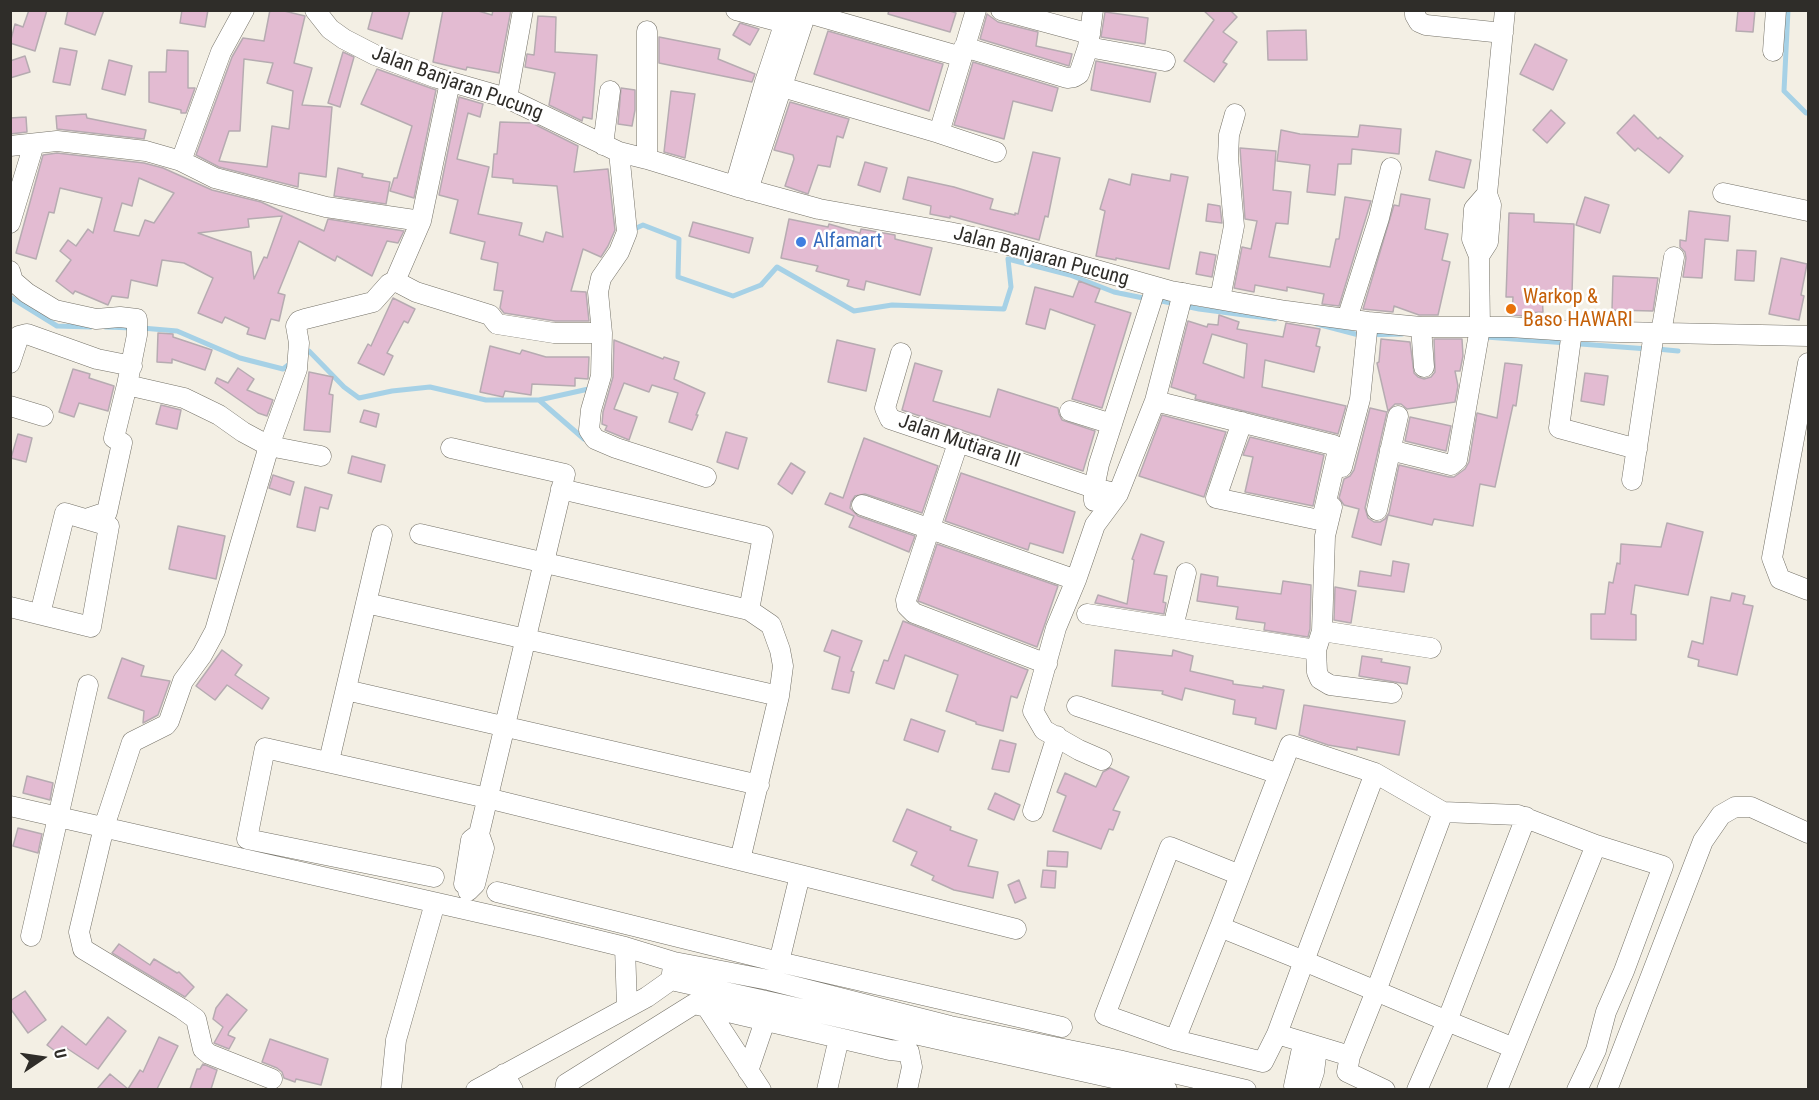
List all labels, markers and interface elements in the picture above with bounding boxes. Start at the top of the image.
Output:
street label: Jalan Banjaran Pucung [368,42,546,126]
street label: Jalan Banjaran Pucung [951,222,1131,292]
place label: Alfamart [813,230,882,254]
marker: Alfamart [794,235,808,249]
place label: Warkop & Baso HAWARI [1523,286,1633,333]
marker: Warkop & Baso HAWARI [1504,302,1518,316]
street label: Jalan Mutiara III [895,410,1023,474]
north arrow [12,1028,72,1088]
text: U [50,1047,70,1060]

